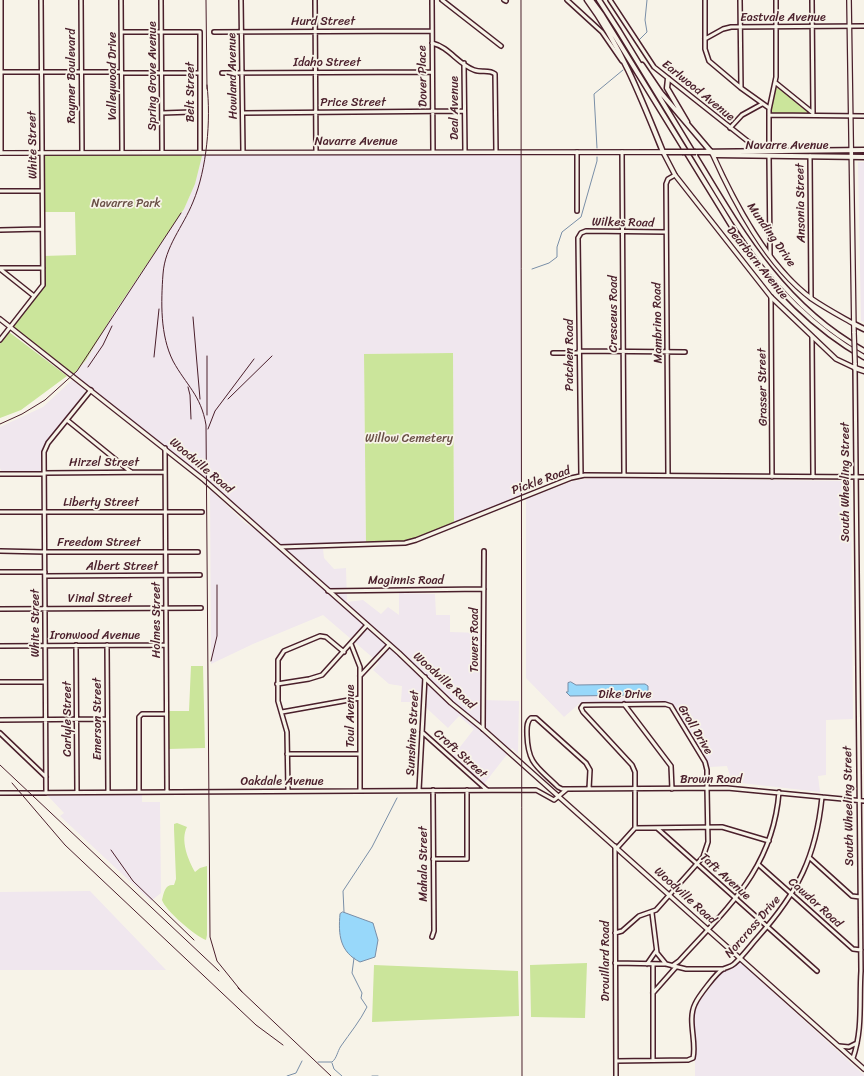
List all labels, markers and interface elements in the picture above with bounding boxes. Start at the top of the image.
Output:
street label: Eastvale Avenue [740,11,826,25]
street label: Hurd Street [291,15,355,29]
street label: Spring Grove Avenue [146,21,160,131]
street label: Raymer Boulevard [65,28,79,124]
street label: Valleywood Drive [106,32,120,120]
street label: Howland Avenue [225,33,241,119]
street label: Dover Place [415,45,431,107]
street label: Idaho Street [293,56,361,70]
street label: Earlwood Avenue [659,57,737,125]
street label: Belt Street [184,62,198,122]
street label: Deal Avenue [448,76,462,140]
street label: Price Street [320,96,386,110]
street label: White Street [25,111,41,179]
street label: Navarre Avenue [315,135,397,149]
street label: Navarre Avenue [746,139,828,153]
street label: Ansonia Street [793,163,809,243]
park label: Navarre Park [91,197,161,211]
street label: Munding Drive [744,200,798,270]
street label: Wilkes Road [592,215,654,231]
street label: Dearborn Avenue [723,224,791,302]
street label: Cresceus Road [607,275,621,353]
street label: Mambrino Road [650,282,666,364]
street label: Patchen Road [563,319,577,391]
street label: Grasser Street [755,348,771,426]
street label: South Wheeling Street [839,422,853,542]
park label: Willow Cemetery [365,432,453,446]
street label: Woodville Road [166,435,236,497]
street label: Hirzel Street [69,456,139,470]
street label: Pickle Road [510,464,572,498]
street label: Liberty Street [63,496,139,510]
street label: Freedom Street [57,536,141,550]
street label: Albert Street [86,560,158,574]
street label: Maginnis Road [368,574,444,588]
street label: Holmes Street [150,582,164,658]
street label: White Street [29,589,43,657]
street label: Vinal Street [68,592,132,606]
street label: Towers Road [468,608,482,672]
street label: Ironwood Avenue [50,629,140,643]
street label: Woodville Road [410,649,478,713]
street label: Emerson Street [91,678,105,760]
street label: Carlyle Street [61,681,75,757]
street label: Toul Avenue [344,685,358,747]
street label: Dike Drive [598,688,652,702]
street label: Sunshine Street [404,690,422,776]
street label: Groll Drive [675,702,715,758]
street label: Croft Street [430,726,490,782]
street label: South Wheeling Street [841,746,857,866]
street label: Brown Road [680,773,742,787]
street label: Oakdale Avenue [240,775,324,789]
street label: Mahala Street [417,826,431,902]
street label: Taft Avenue [697,851,753,903]
street label: Woodville Road [651,864,719,928]
street label: Cawdor Road [785,875,845,931]
street label: Norcross Drive [722,893,784,961]
street label: Drouillard Road [599,921,613,1001]

